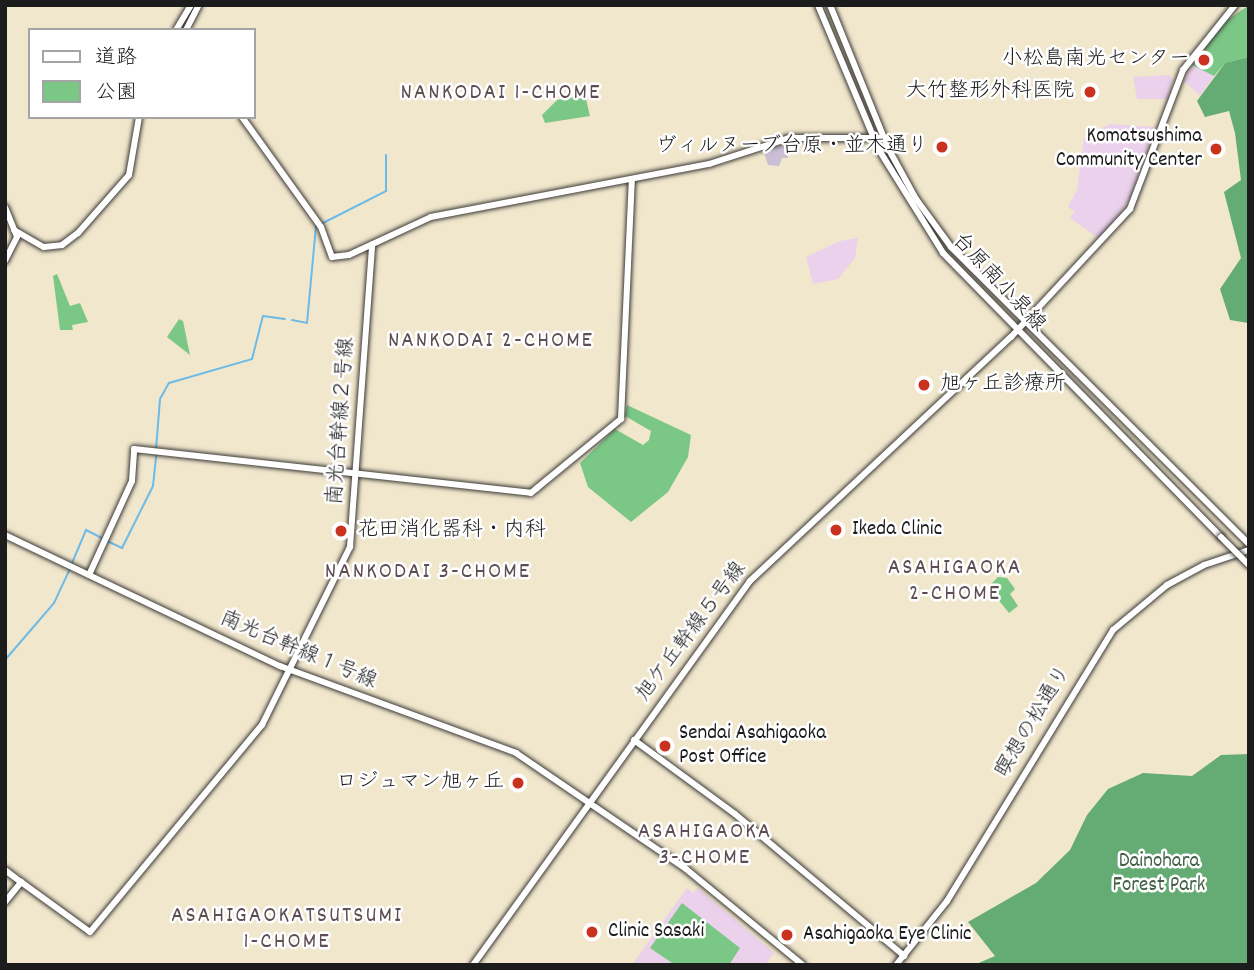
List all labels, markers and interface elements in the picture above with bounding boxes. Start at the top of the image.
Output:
legend [28,28,256,119]
text: 道路 [95,44,137,74]
place label: 小松島南光センター [1001,47,1190,73]
marker: 小松島南光センター [1196,52,1212,68]
text: 公園 [95,79,137,109]
place label: 大竹整形外科医院 [906,79,1074,105]
district label: NANKODAI 1-CHOME [402,80,600,108]
marker: 大竹整形外科医院 [1080,82,1100,102]
place label: Komatsushima Community Center [1056,124,1202,174]
place label: ヴィルヌーブ台原・並木通り [655,134,928,160]
marker: ヴィルヌーブ台原・並木通り [934,139,950,155]
marker: Komatsushima Community Center [1208,141,1224,157]
street label: 台原南小泉線 [946,228,1050,338]
district label: NANKODAI 2-CHOME [390,328,592,356]
street label: 南光台幹線２号線 [324,336,360,506]
place label: 旭ヶ丘診療所 [940,372,1066,398]
marker: 旭ヶ丘診療所 [914,375,934,395]
place label: Ikeda Clinic [852,517,942,543]
place label: 花田消化器科・内科 [357,518,546,544]
marker: Ikeda Clinic [826,520,846,540]
marker: 花田消化器科・内科 [331,521,351,541]
district label: ASAHIGAOKA 2-CHOME [889,555,1021,609]
street label: 旭ケ丘幹線５号線 [631,557,753,707]
district label: NANKODAI 3-CHOME [327,559,529,587]
street label: 南光台幹線１号線 [216,607,380,695]
street label: 瞑想の松通り [991,662,1077,782]
place label: Sendai Asahigaoka Post Office [679,721,826,771]
marker: Sendai Asahigaoka Post Office [657,738,673,754]
place label: ロジュマン旭ヶ丘 [336,770,504,796]
marker: ロジュマン旭ヶ丘 [510,775,526,791]
district label: ASAHIGAOKA 3-CHOME [639,819,771,873]
park label: Dainohara Forest Park [1113,849,1205,899]
district label: ASAHIGAOKATSUTSUMI 1-CHOME [173,903,401,957]
place label: Clinic Sasaki [608,919,704,945]
marker: Clinic Sasaki [582,922,602,942]
place label: Asahigaoka Eye Clinic [803,922,972,948]
marker: Asahigaoka Eye Clinic [777,925,797,945]

